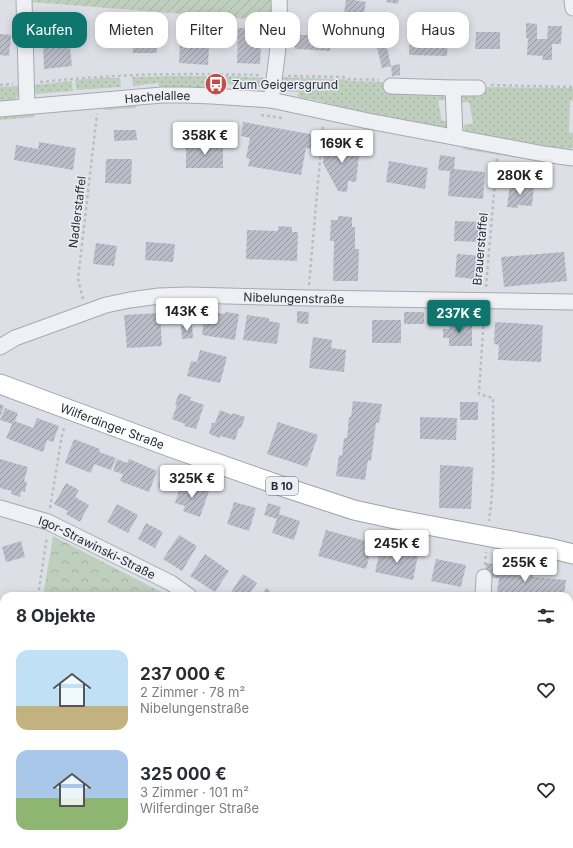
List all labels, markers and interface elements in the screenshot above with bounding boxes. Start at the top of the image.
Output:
chip: Kaufen [12,12,87,48]
chip: Mieten [95,12,168,48]
chip: Filter [176,12,237,48]
chip: Neu [245,12,300,48]
chip: Wohnung [308,12,399,48]
chip: Haus [407,12,469,48]
bus stop icon: Zum Geigersgrund [203,71,229,97]
place label: Zum Geigersgrund [232,77,338,92]
street label: Hachelallee [124,87,191,106]
pin: 358K € [172,122,238,156]
text: 358K € [182,127,228,143]
pin: 169K € [309,130,375,164]
text: 169K € [320,135,364,151]
pin: 280K € [487,162,553,196]
text: 280K € [497,167,543,183]
street label: Nadlerstaffel [65,175,89,249]
street label: Brauerstaffel [469,212,491,286]
street label: Nibelungenstraße [243,289,344,306]
pin: 143K € [154,298,220,332]
pin: 237K € [426,300,492,334]
text: 143K € [165,303,209,319]
text: 237K € [436,305,482,321]
street label: Wilferdinger Straße [58,400,167,452]
pin: 325K € [159,465,225,499]
text: 325K € [169,470,215,486]
road number: B 10 [266,477,298,495]
street label: Igor-Strawinski-Straße [37,512,158,582]
pin: 245K € [364,530,430,564]
text: 245K € [374,535,420,551]
pin: 255K € [492,549,558,583]
text: 255K € [502,554,548,570]
icon: filters [535,605,557,627]
text: 8 Objekte [16,606,96,626]
text: 237 000 € [140,664,226,684]
icon: home [48,666,96,714]
icon: heart [535,679,557,701]
text: 2 Zimmer · 78 m² [140,684,245,700]
text: Nibelungenstraße [140,700,249,716]
text: 325 000 € [140,764,227,784]
icon: home [48,766,96,814]
icon: heart [535,779,557,801]
text: 3 Zimmer · 101 m² [140,784,249,800]
text: Wilferdinger Straße [140,800,259,816]

